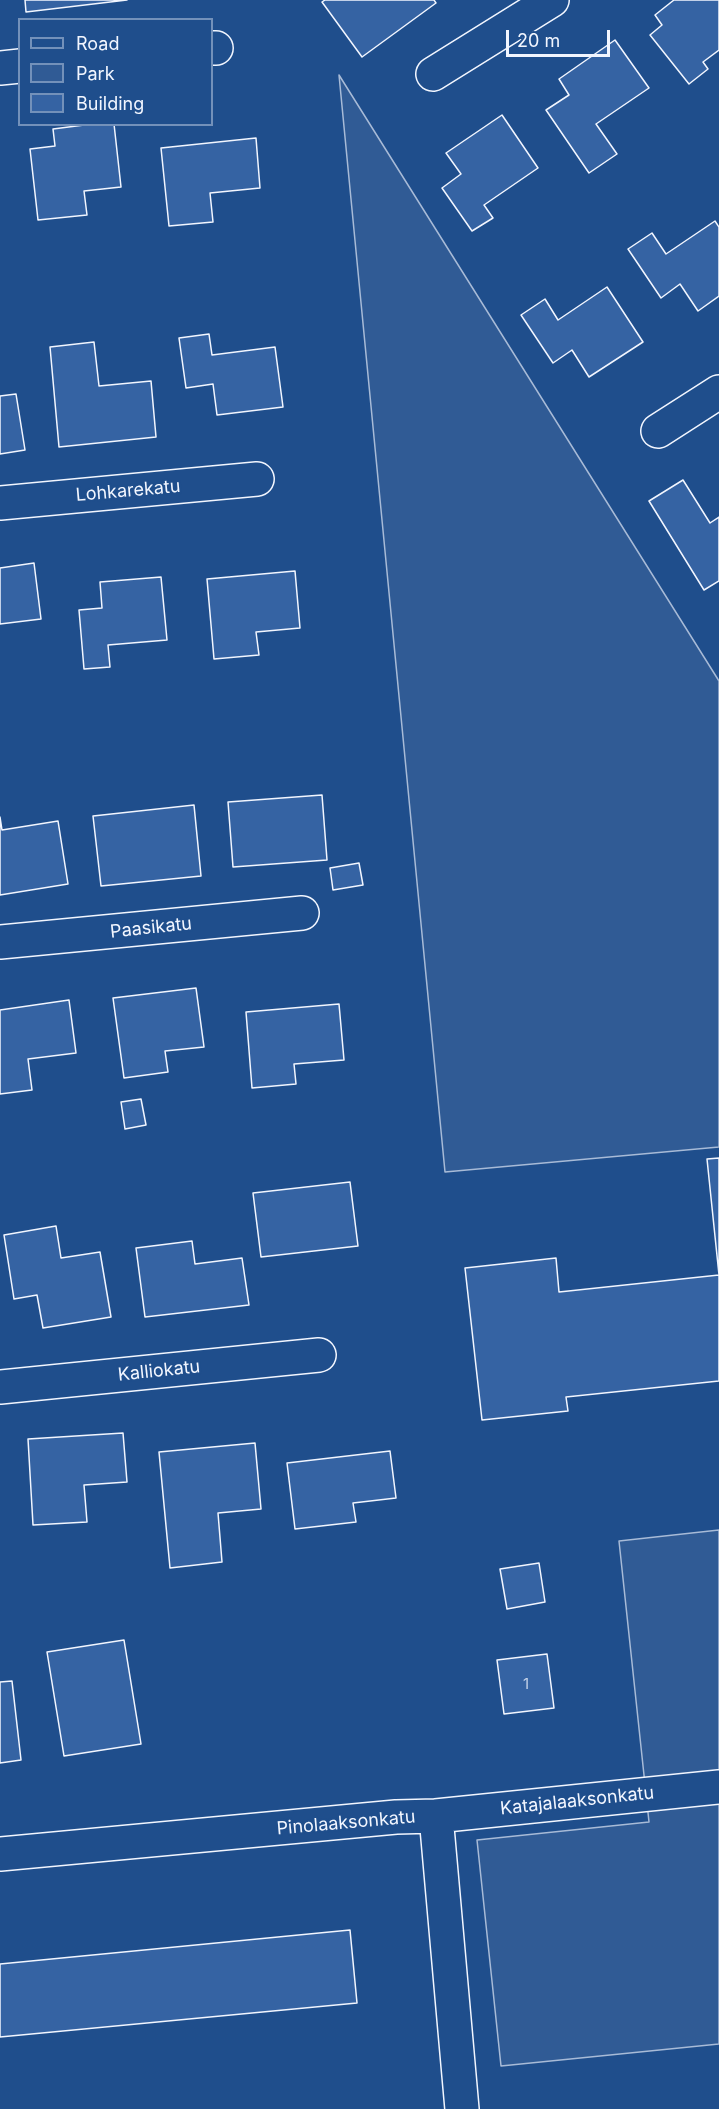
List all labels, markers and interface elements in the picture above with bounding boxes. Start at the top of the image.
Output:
legend [18,18,213,126]
scale bar [509,18,612,56]
text: 20 m [517,30,560,51]
text: Road [76,33,119,54]
text: Park [76,63,115,84]
text: Building [76,93,144,114]
street label: Lohkarekatu [75,476,181,506]
street label: Paasikatu [109,913,193,943]
street label: Kalliokatu [117,1356,201,1386]
house number: 1 [523,1675,529,1693]
street label: Katajalaaksonkatu [499,1782,655,1820]
street label: Pinolaaksonkatu [276,1806,416,1840]

